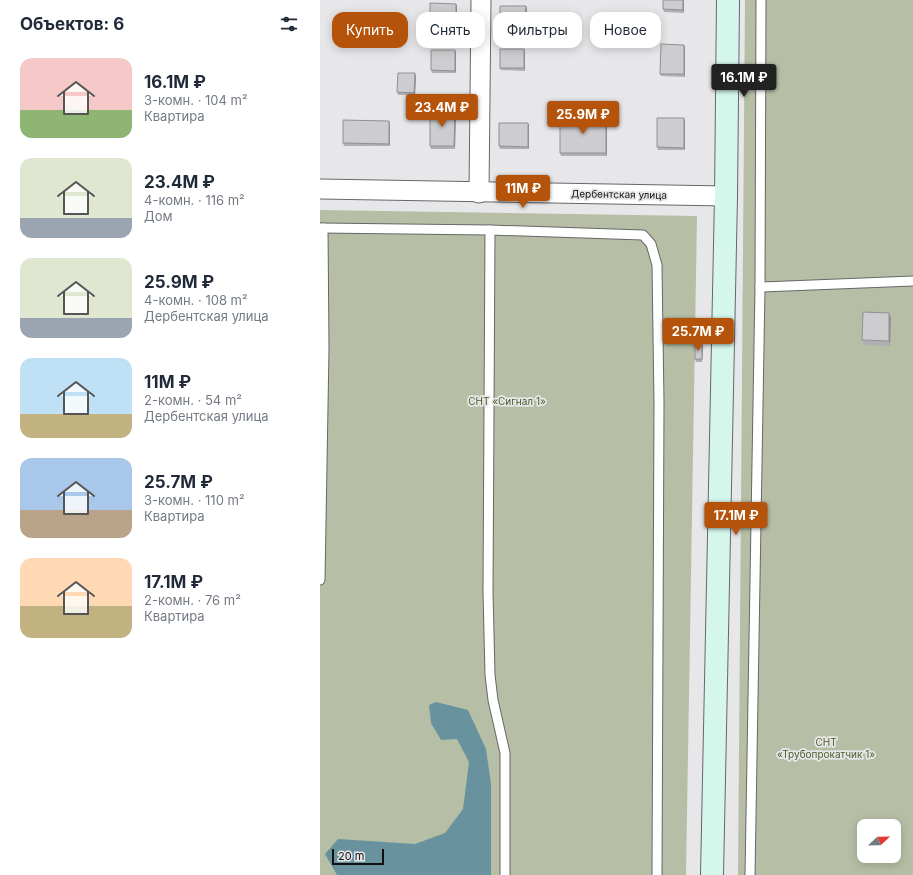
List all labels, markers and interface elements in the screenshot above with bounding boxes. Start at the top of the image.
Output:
chip: Купить [332,12,408,48]
chip: Снять [416,12,485,48]
chip: Фильтры [493,12,582,48]
chip: Новое [590,12,661,48]
icon: filters [278,13,300,35]
text: Объектов: 6 [20,14,124,34]
pin: 16.1M ₽ [707,64,781,98]
text: 16.1M ₽ [720,69,768,85]
text: 16.1M ₽ [144,72,206,92]
icon: home [52,74,100,122]
text: 3-комн. · 104 m² [144,92,248,108]
pin: 23.4M ₽ [405,94,479,128]
text: 23.4M ₽ [415,99,469,115]
pin: 25.9M ₽ [546,101,620,135]
text: 25.9M ₽ [556,106,610,122]
text: Квартира [144,108,205,124]
text: 23.4M ₽ [144,172,215,192]
icon: home [52,174,100,222]
pin: 11M ₽ [495,175,551,209]
text: 11M ₽ [505,180,541,196]
street label: Дербентская улица [571,187,667,201]
text: 4-комн. · 116 m² [144,192,245,208]
text: Дом [144,208,172,224]
text: 25.9M ₽ [144,272,214,292]
icon: home [52,274,100,322]
text: 4-комн. · 108 m² [144,292,248,308]
text: Дербентская улица [144,308,269,324]
pin: 25.7M ₽ [661,318,735,352]
text: 25.7M ₽ [672,323,724,339]
text: 11M ₽ [144,372,191,392]
icon: home [52,374,100,422]
text: 2-комн. · 54 m² [144,392,242,408]
park label: СНТ «Сигнал 1» [468,395,546,407]
text: Дербентская улица [144,408,269,424]
text: 25.7M ₽ [144,472,213,492]
icon: home [52,474,100,522]
text: 3-комн. · 110 m² [144,492,245,508]
pin: 17.1M ₽ [699,502,773,536]
text: 17.1M ₽ [713,507,759,523]
text: Квартира [144,508,205,524]
text: 17.1M ₽ [144,572,203,592]
icon: home [52,574,100,622]
text: 2-комн. · 76 m² [144,592,241,608]
text: Квартира [144,608,205,624]
park label: СНТ «Трубопрокатчик 1» [777,736,875,760]
north arrow [857,819,901,863]
map controls [857,819,901,863]
scale bar [332,847,384,866]
text: 20 m [338,849,364,863]

